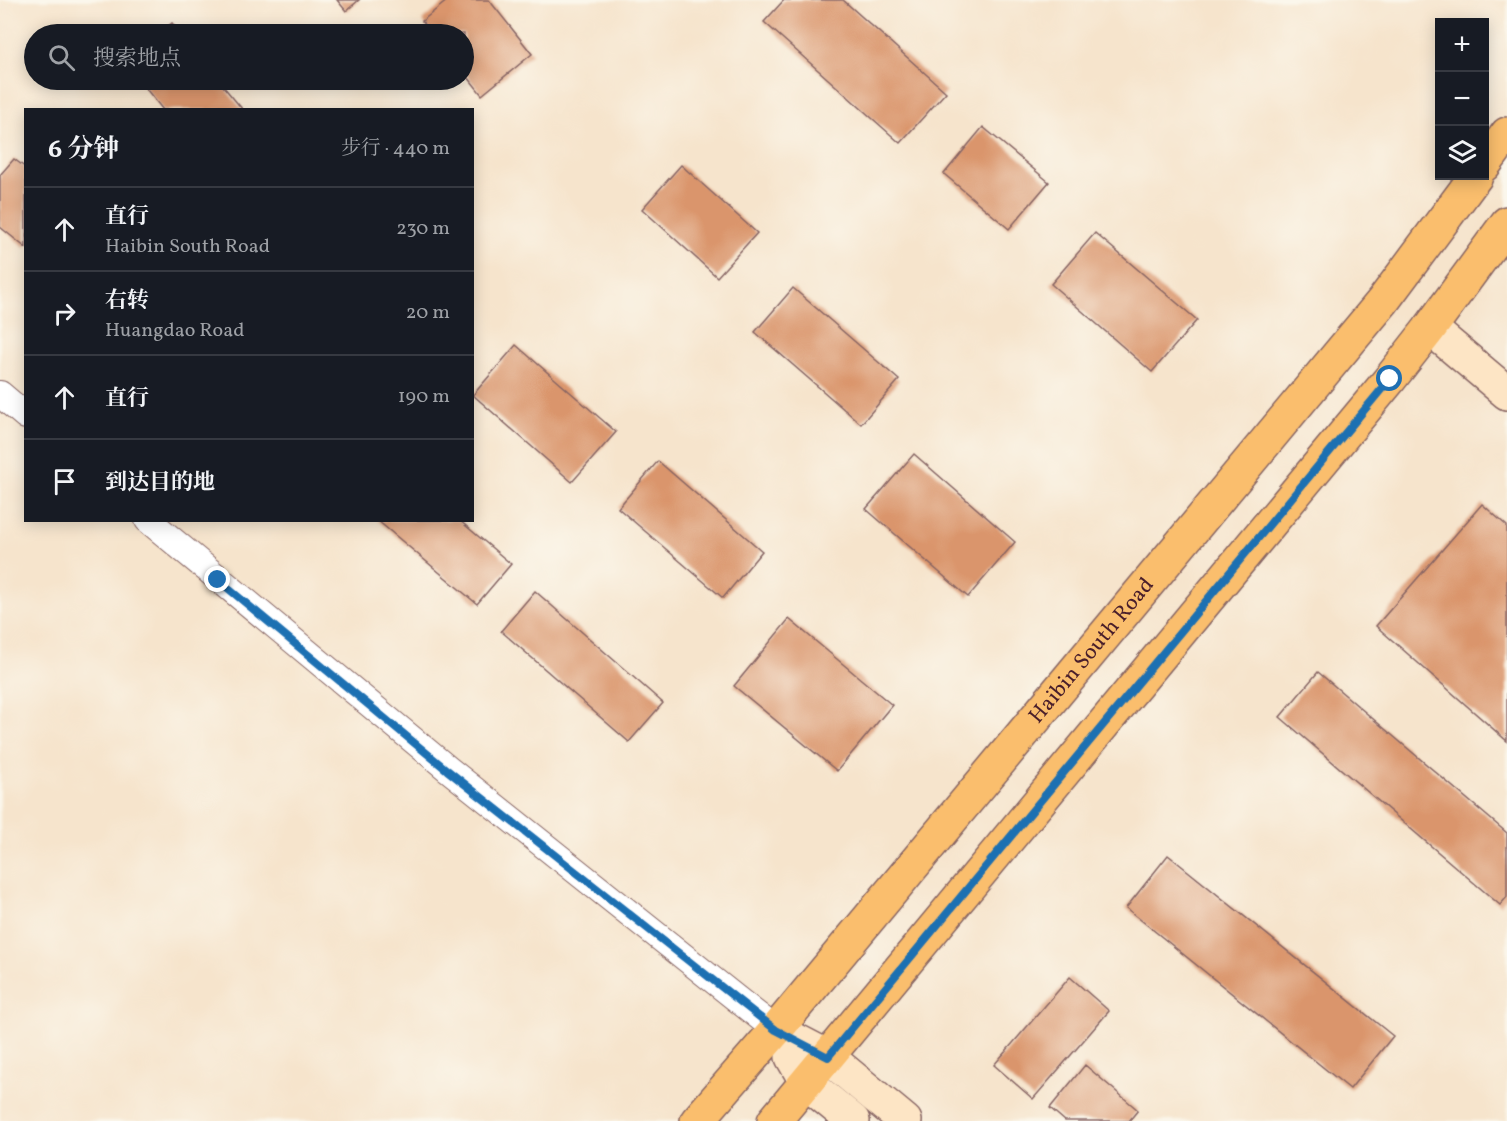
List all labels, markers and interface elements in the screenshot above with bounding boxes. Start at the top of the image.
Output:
map controls [1435,18,1489,180]
button: + [1435,18,1489,72]
search box [24,24,474,90]
icon: search [45,41,78,74]
text: 搜索地点 [93,44,181,75]
button: − [1435,72,1489,126]
button: layers [1435,126,1489,180]
text: 6 分钟 [48,132,119,168]
text: 步行 · 440 m [341,135,450,163]
text: 直行 [105,202,149,233]
icon: ahead [48,213,81,246]
text: 230 m [396,215,450,243]
text: Haibin South Road [105,233,270,261]
text: 右转 [105,286,149,317]
icon: right [48,297,81,330]
text: 20 m [406,299,450,327]
text: Huangdao Road [105,317,245,345]
route start [1376,365,1402,391]
icon: ahead [48,381,81,414]
text: 190 m [398,383,450,411]
text: 直行 [105,384,149,415]
icon: arrive [48,465,81,498]
text: 到达目的地 [105,468,215,499]
route end [204,566,230,592]
street label: Haibin South Road [1022,571,1162,730]

